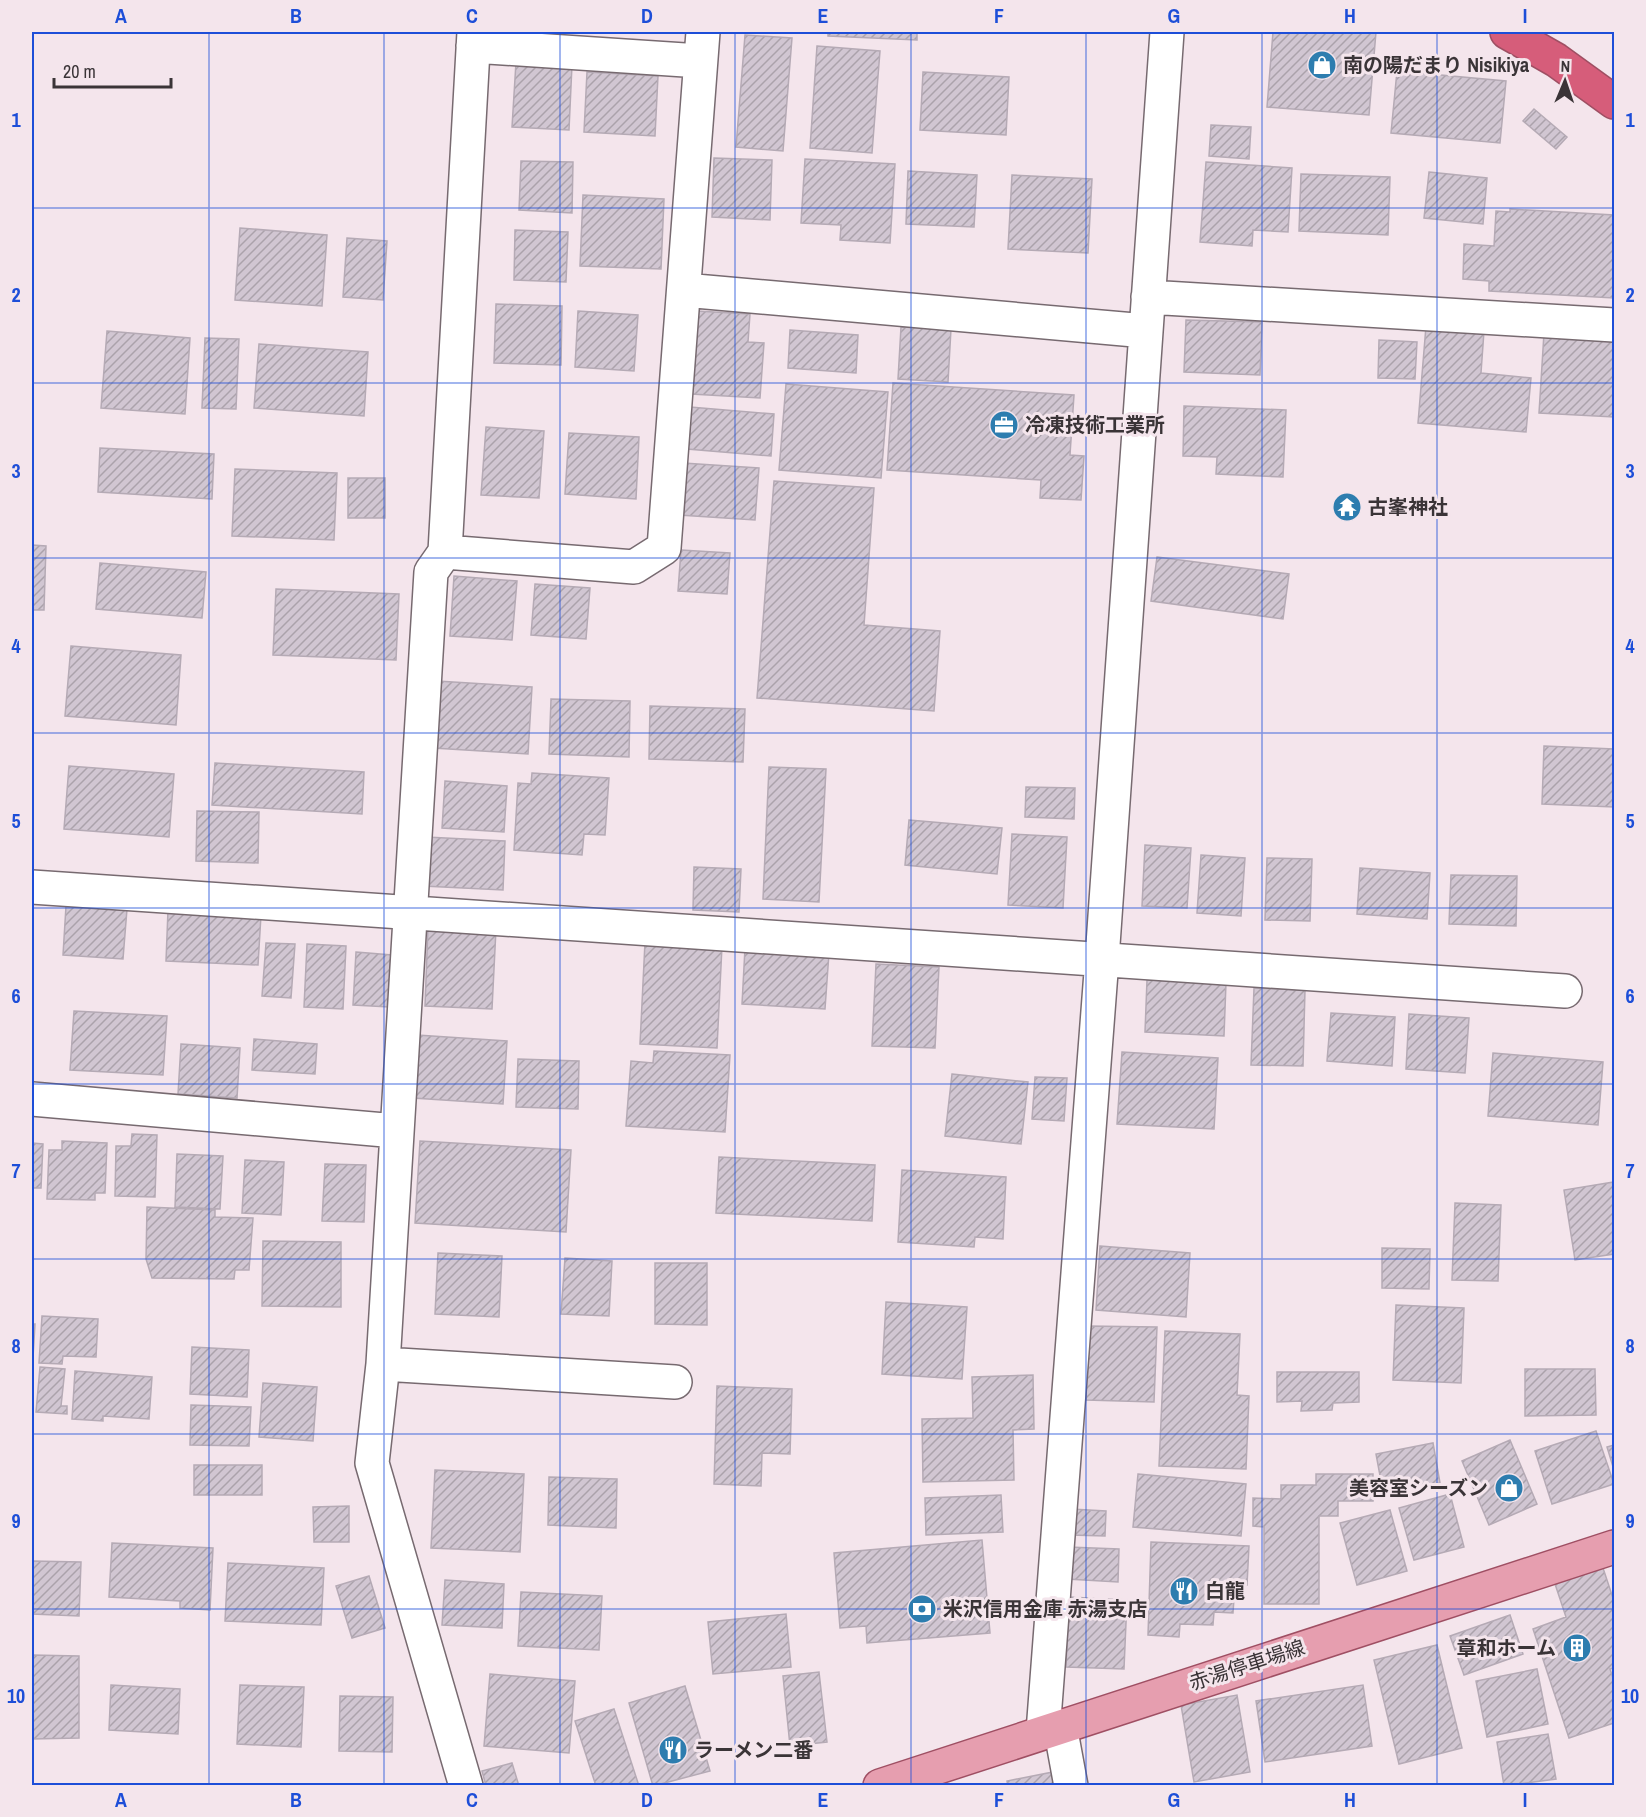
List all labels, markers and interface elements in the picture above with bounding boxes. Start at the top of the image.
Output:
text: A [115,2,127,29]
text: B [290,2,302,29]
text: C [466,2,478,29]
text: D [641,2,653,29]
text: E [818,2,829,29]
text: F [994,2,1004,29]
text: G [1168,2,1180,29]
text: H [1344,2,1356,29]
text: I [1523,2,1527,29]
shop icon: 南の陽だまり Nisikiya [1306,49,1338,81]
scale bar [54,51,171,89]
place label: 南の陽だまり Nisikiya [1343,51,1529,78]
north arrow [1535,51,1595,111]
text: N [1560,55,1571,77]
text: 20 m [63,59,96,84]
text: 1 [11,106,21,133]
text: 1 [1625,106,1635,133]
text: 2 [11,281,21,308]
text: 2 [1625,281,1635,308]
office icon: 冷凍技術工業所 [988,409,1020,441]
place label: 冷凍技術工業所 [1025,411,1165,438]
text: 3 [11,457,21,484]
text: 3 [1625,457,1635,484]
temple icon: 古峯神社 [1331,491,1363,523]
place label: 古峯神社 [1368,493,1448,520]
text: 4 [11,632,21,659]
text: 4 [1625,632,1635,659]
text: 5 [11,807,21,834]
text: 5 [1625,807,1635,834]
text: 6 [11,982,21,1009]
text: 6 [1625,982,1635,1009]
text: 7 [11,1157,21,1184]
text: 7 [1625,1157,1635,1184]
text: 8 [11,1332,21,1359]
text: 8 [1625,1332,1635,1359]
shop icon: 美容室シーズン [1493,1472,1525,1504]
place label: 美容室シーズン [1349,1474,1488,1501]
text: 9 [11,1507,21,1534]
text: 9 [1625,1507,1635,1534]
restaurant icon: 白龍 [1168,1575,1200,1607]
place label: 白龍 [1205,1577,1245,1604]
bank icon: 米沢信用金庫 赤湯支店 [906,1593,938,1625]
place label: 米沢信用金庫 赤湯支店 [943,1595,1148,1622]
building icon: 章和ホーム [1561,1632,1593,1664]
street label: 赤湯停車場線 [1186,1633,1308,1696]
place label: 章和ホーム [1457,1634,1556,1661]
text: 10 [7,1682,25,1709]
text: 10 [1621,1682,1639,1709]
restaurant icon: ラーメン二番 [657,1734,689,1766]
place label: ラーメン二番 [694,1736,813,1763]
text: A [115,1786,127,1813]
text: B [290,1786,302,1813]
text: C [466,1786,478,1813]
text: D [641,1786,653,1813]
text: E [818,1786,829,1813]
text: F [994,1786,1004,1813]
text: G [1168,1786,1180,1813]
text: H [1344,1786,1356,1813]
text: I [1523,1786,1527,1813]

